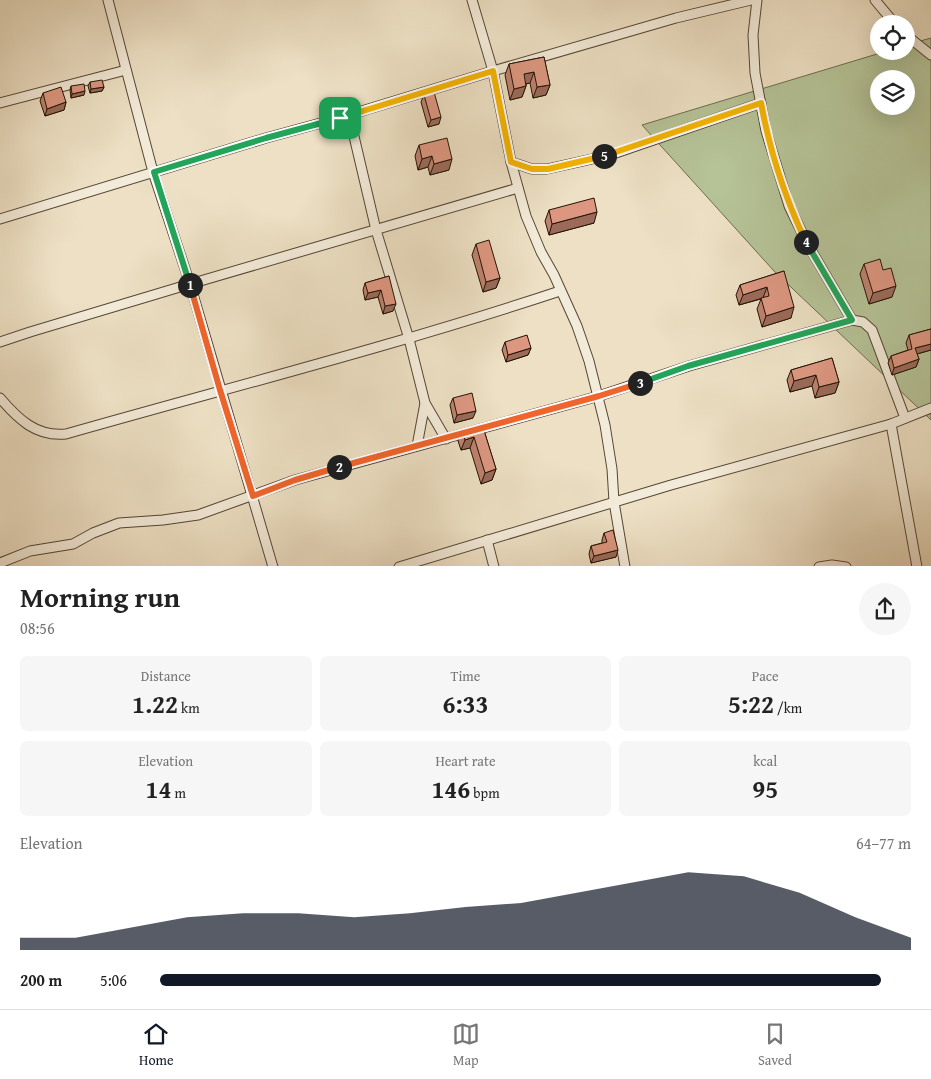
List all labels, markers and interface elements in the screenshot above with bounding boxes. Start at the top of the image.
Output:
map controls [870,15,915,115]
button: locate [870,15,915,60]
button: layers [870,70,915,115]
pin [319,97,361,139]
icon: arrive [326,104,354,132]
pin: 5 [592,144,616,168]
text: 5 [601,146,608,166]
pin: 4 [794,230,818,254]
text: 4 [803,232,810,252]
pin: 1 [178,272,202,298]
text: 1 [187,275,194,295]
pin: 3 [628,370,652,396]
text: 3 [637,373,644,393]
pin: 2 [326,454,352,480]
text: 2 [336,457,343,477]
text: Morning run [20,576,180,617]
button: share [859,583,911,635]
text: 08:56 [20,616,55,640]
text: Distance [141,666,191,686]
text: Time [451,666,480,686]
text: Pace [752,666,779,686]
text: 1.22 [132,686,178,722]
text: 6:33 [443,686,488,722]
text: 5:22 [728,686,774,722]
text: km [178,698,200,718]
text: /km [774,698,802,718]
text: Elevation [138,751,193,771]
text: Heart rate [435,751,496,771]
text: kcal [753,751,777,771]
text: 14 [146,771,172,807]
text: 146 [431,771,470,807]
text: 95 [752,771,778,807]
text: m [172,783,186,803]
text: bpm [470,783,500,803]
text: Elevation [20,831,83,855]
text: 64–77 m [856,831,911,855]
text: 200 m [20,968,62,992]
text: 5:06 [100,968,127,992]
tab: Home [139,1020,174,1070]
tab: Map [452,1020,480,1070]
tab: Saved [758,1020,792,1070]

